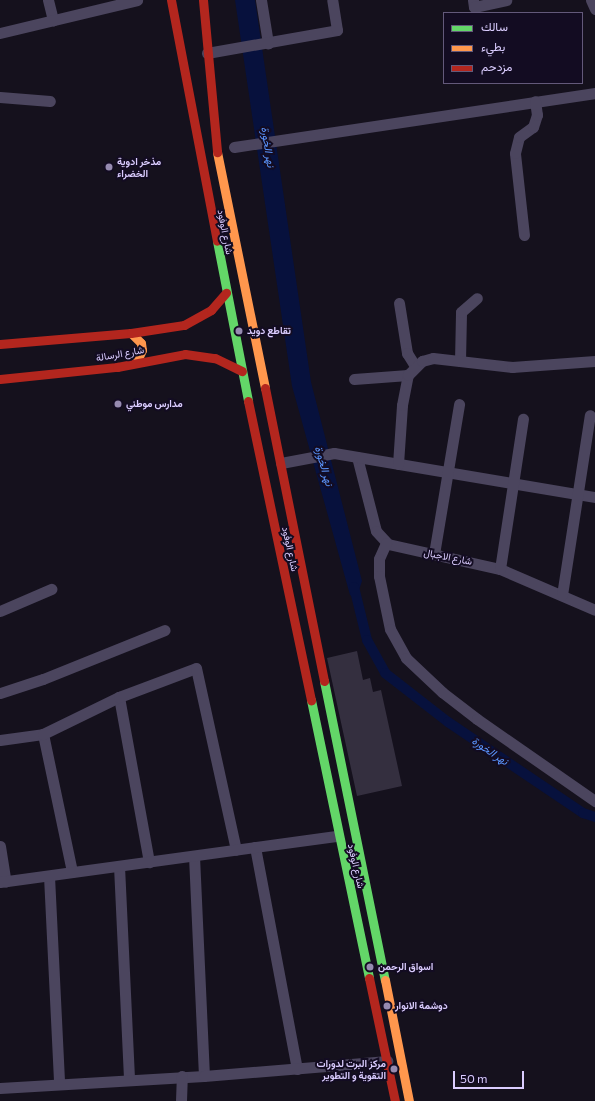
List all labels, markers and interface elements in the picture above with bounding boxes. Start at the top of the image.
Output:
legend [443,12,583,84]
text: سالك [481,19,508,33]
text: بطيء [481,39,505,53]
text: مزدحم [481,59,512,73]
water label: نهر الخورة [258,126,278,168]
place label: مذخر ادوية الخضراء [117,155,161,178]
marker: مذخر ادوية الخضراء [104,162,114,172]
street label: شارع الوفود [215,209,235,255]
place label: تقاطع دويد [247,325,291,337]
marker: تقاطع دويد [234,326,244,336]
street label: شارع الرسالة [95,344,145,364]
place label: مدارس موطني [126,398,183,410]
marker: مدارس موطني [113,399,123,409]
water label: نهر الخورة [312,444,336,488]
street label: شارع الوفود [279,526,301,572]
street label: شارع الاجبال [423,546,473,568]
water label: نهر الخورة [469,734,511,768]
street label: شارع الوفود [345,842,367,890]
place label: اسواق الرحمن [378,961,433,973]
marker: اسواق الرحمن [365,962,375,972]
place label: دوشمة الانوار [395,1000,448,1012]
marker: دوشمة الانوار [382,1001,392,1011]
place label: مركز البرت لدورات التقوية و التطوير [316,1057,386,1080]
scale bar [455,1063,526,1089]
marker: مركز البرت لدورات التقوية و التطوير [389,1064,399,1074]
text: 50 m [460,1071,488,1085]

